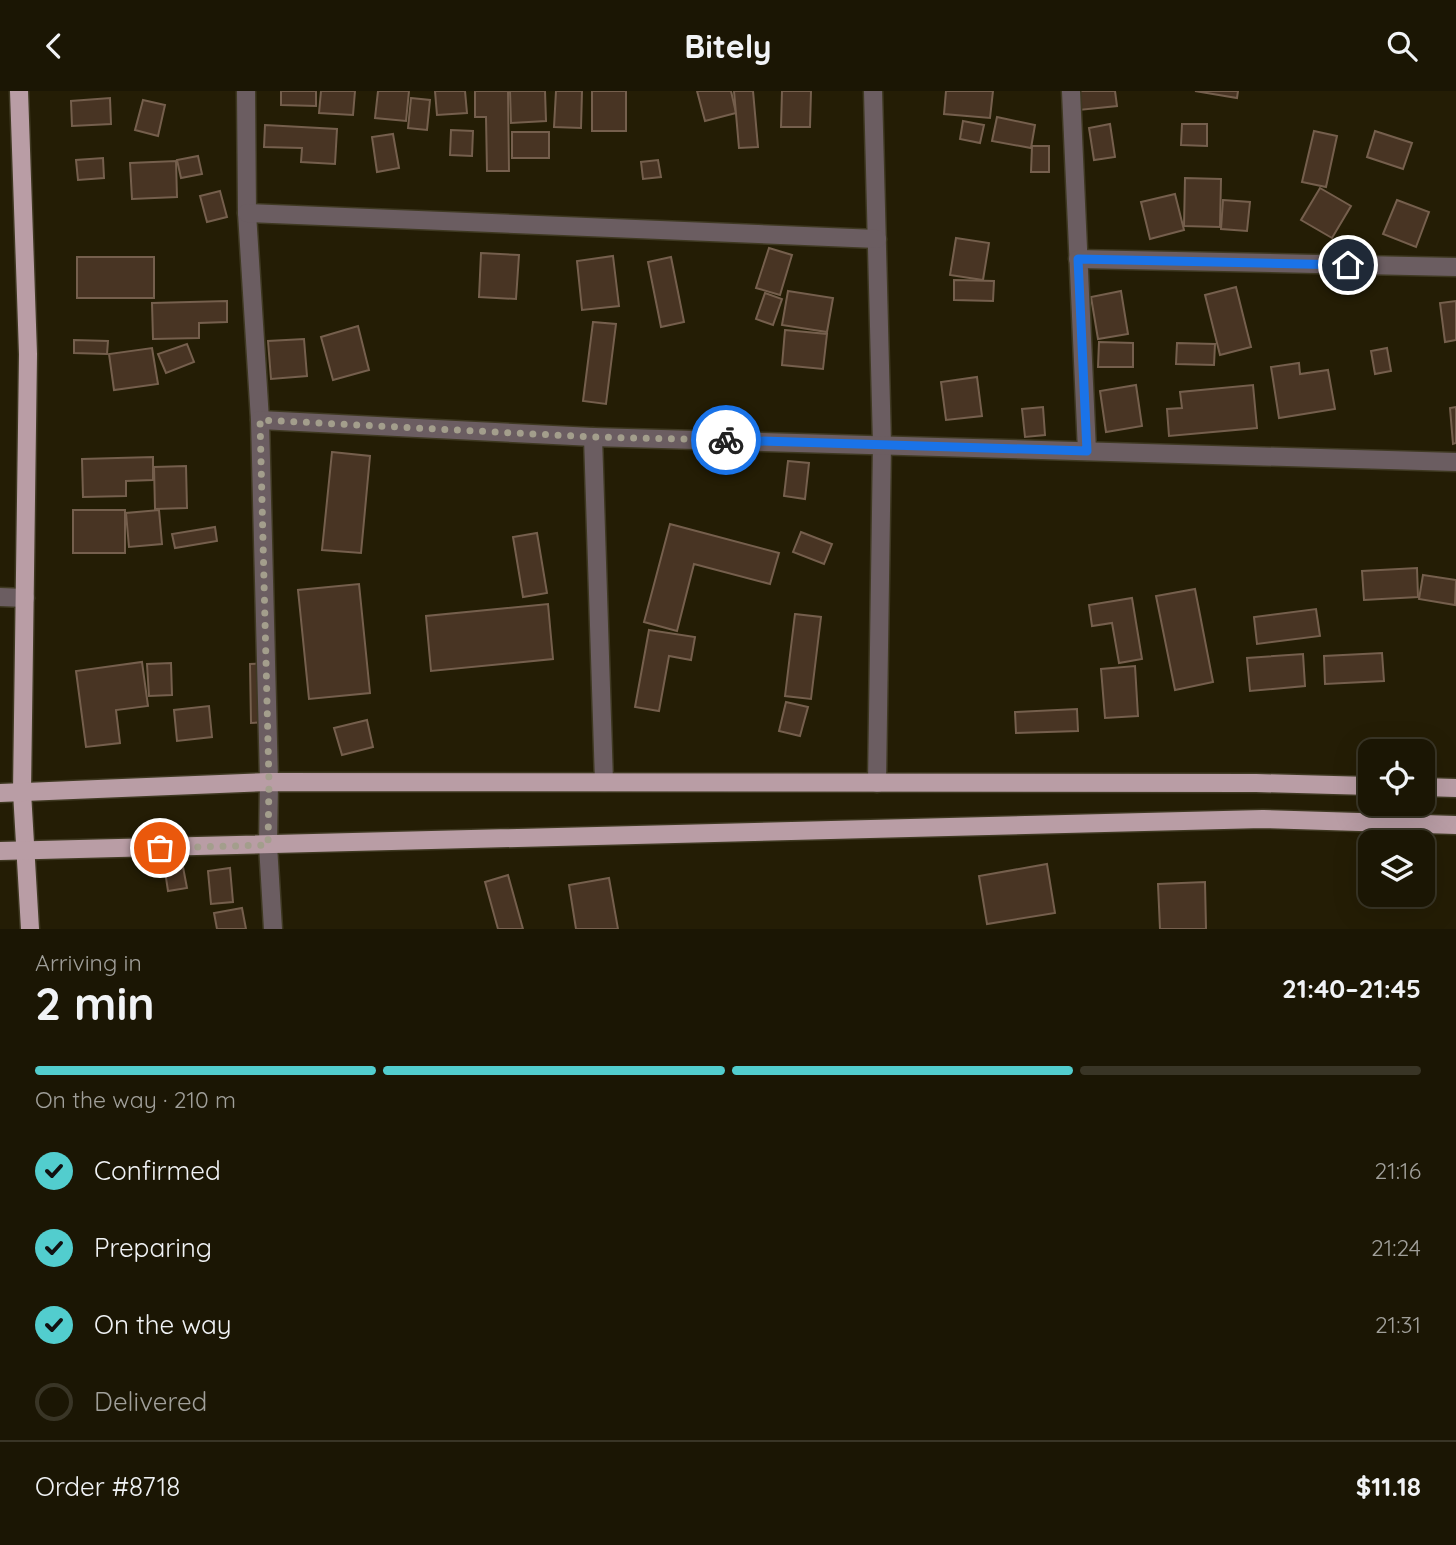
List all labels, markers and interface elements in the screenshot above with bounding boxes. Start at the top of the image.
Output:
text: Bitely [684,26,772,66]
icon: back [35,27,73,65]
icon: search [1383,27,1421,65]
pin [1318,235,1378,295]
icon: home [1329,246,1367,284]
courier [691,405,761,475]
icon: bike [707,421,745,459]
map controls [1358,739,1435,907]
button: locate [1358,739,1435,816]
pin [130,818,190,878]
icon: bag [141,829,179,867]
button: layers [1358,830,1435,907]
text: Arriving in [35,948,142,977]
text: 21:40–21:45 [1282,972,1421,1005]
text: 2 min [35,974,155,1032]
text: On the way · 210 m [35,1085,236,1114]
icon: check [35,1152,73,1190]
text: Confirmed [94,1154,221,1187]
text: 21:16 [1375,1156,1421,1185]
icon: check [35,1229,73,1267]
text: Preparing [94,1231,212,1264]
text: 21:24 [1371,1233,1421,1262]
icon: check [35,1306,73,1344]
text: On the way [94,1308,232,1341]
text: 21:31 [1375,1310,1421,1339]
text: Delivered [94,1385,207,1418]
text: Order #8718 [35,1470,180,1503]
text: $11.18 [1356,1470,1421,1503]

